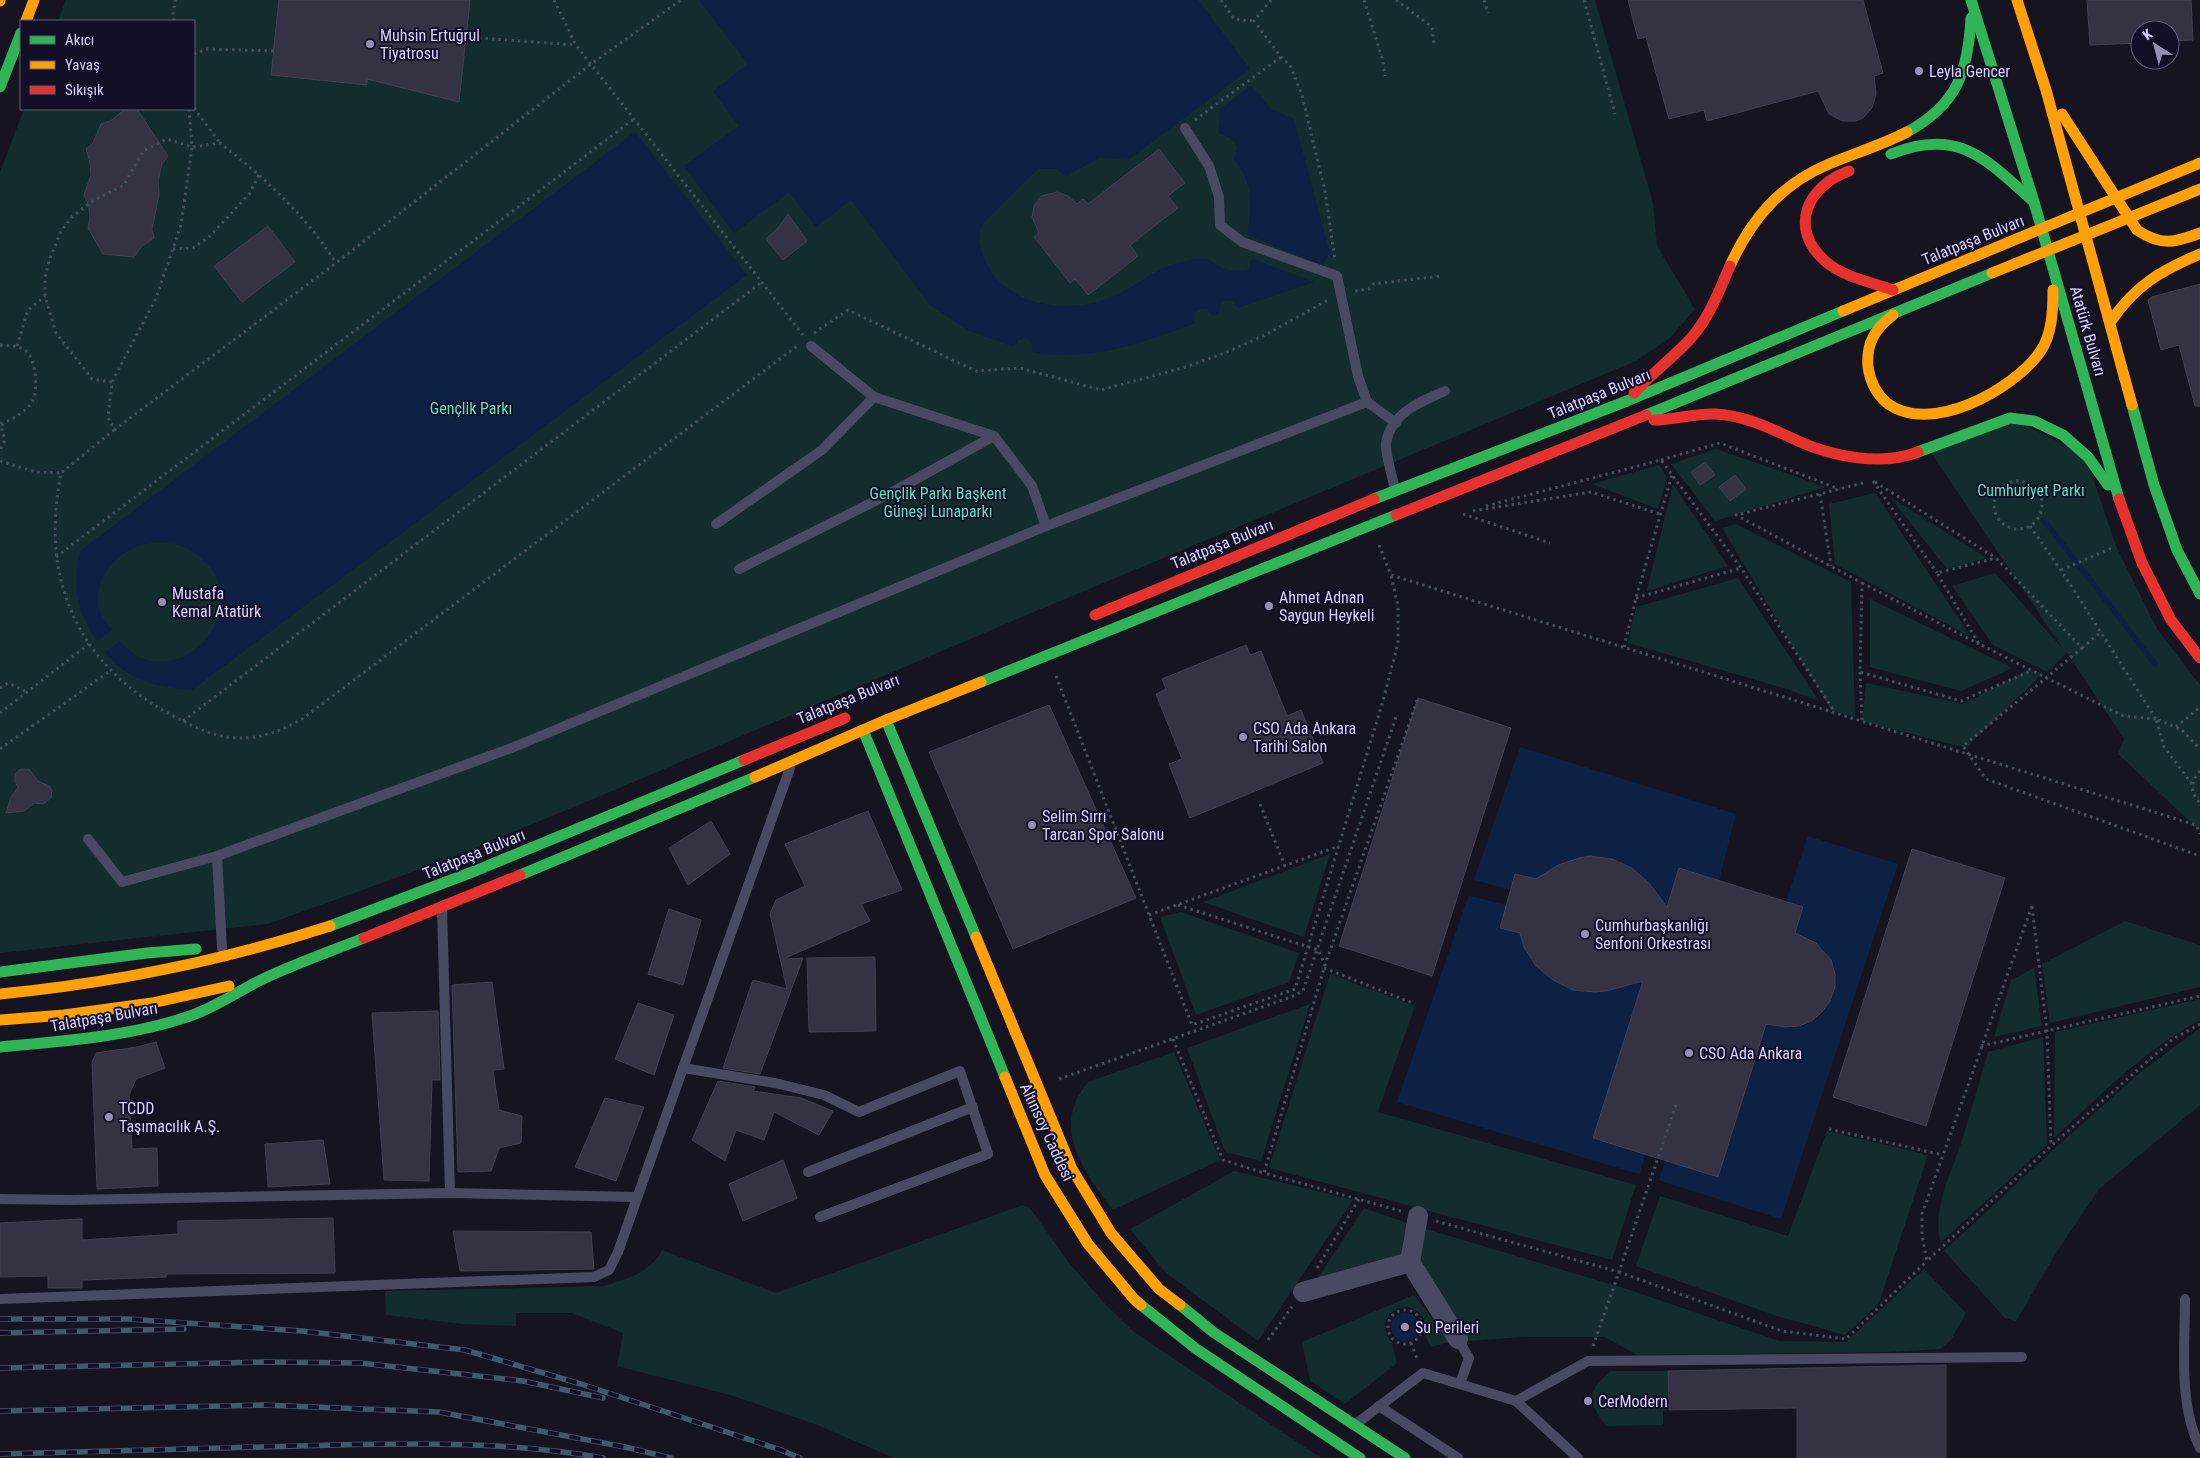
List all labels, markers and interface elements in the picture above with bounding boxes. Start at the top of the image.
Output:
legend [20,20,195,110]
north arrow [2130,20,2180,70]
place label: Muhsin Ertuğrul Tiyatrosu [380,26,480,63]
text: K [2140,26,2155,43]
text: Akıcı [65,31,94,49]
marker: Muhsin Ertuğrul Tiyatrosu [364,38,376,50]
text: Yavaş [65,56,100,74]
place label: Leyla Gencer [1929,62,2010,81]
marker: Leyla Gencer [1913,65,1925,77]
text: Sıkışık [65,81,104,99]
street label: Talatpaşa Bulvarı [1919,211,2027,269]
street label: Atatürk Bulvarı [2066,284,2110,378]
street label: Talatpaşa Bulvarı [1545,365,1653,423]
park label: Gençlik Parkı [430,399,512,418]
park label: Cumhuriyet Parkı [1977,481,2085,500]
park label: Gençlik Parkı Başkent Güneşi Lunaparkı [869,484,1007,521]
street label: Talatpaşa Bulvarı [1168,515,1276,573]
place label: Mustafa Kemal Atatürk [172,584,262,621]
place label: Ahmet Adnan Saygun Heykeli [1279,588,1374,625]
marker: Mustafa Kemal Atatürk [156,596,168,608]
marker: Ahmet Adnan Saygun Heykeli [1263,600,1275,612]
street label: Talatpaşa Bulvarı [794,670,902,728]
place label: CSO Ada Ankara Tarihi Salon [1253,719,1356,756]
marker: CSO Ada Ankara Tarihi Salon [1237,731,1249,743]
place label: Selim Sırrı Tarcan Spor Salonu [1042,807,1164,844]
marker: Selim Sırrı Tarcan Spor Salonu [1026,819,1038,831]
street label: Talatpaşa Bulvarı [420,825,528,883]
place label: Cumhurbaşkanlığı Senfoni Orkestrası [1595,916,1711,953]
marker: Cumhurbaşkanlığı Senfoni Orkestrası [1579,928,1591,940]
street label: Talatpaşa Bulvarı [49,998,159,1036]
place label: CSO Ada Ankara [1699,1044,1802,1063]
marker: CSO Ada Ankara [1683,1047,1695,1059]
street label: Altınsoy Caddesi [1016,1080,1078,1184]
place label: TCDD Taşımacılık A.Ş. [119,1099,220,1136]
marker: TCDD Taşımacılık A.Ş. [103,1111,115,1123]
place label: Su Perileri [1415,1318,1479,1337]
marker: Su Perileri [1399,1321,1411,1333]
place label: CerModern [1598,1392,1668,1411]
marker: CerModern [1582,1395,1594,1407]

